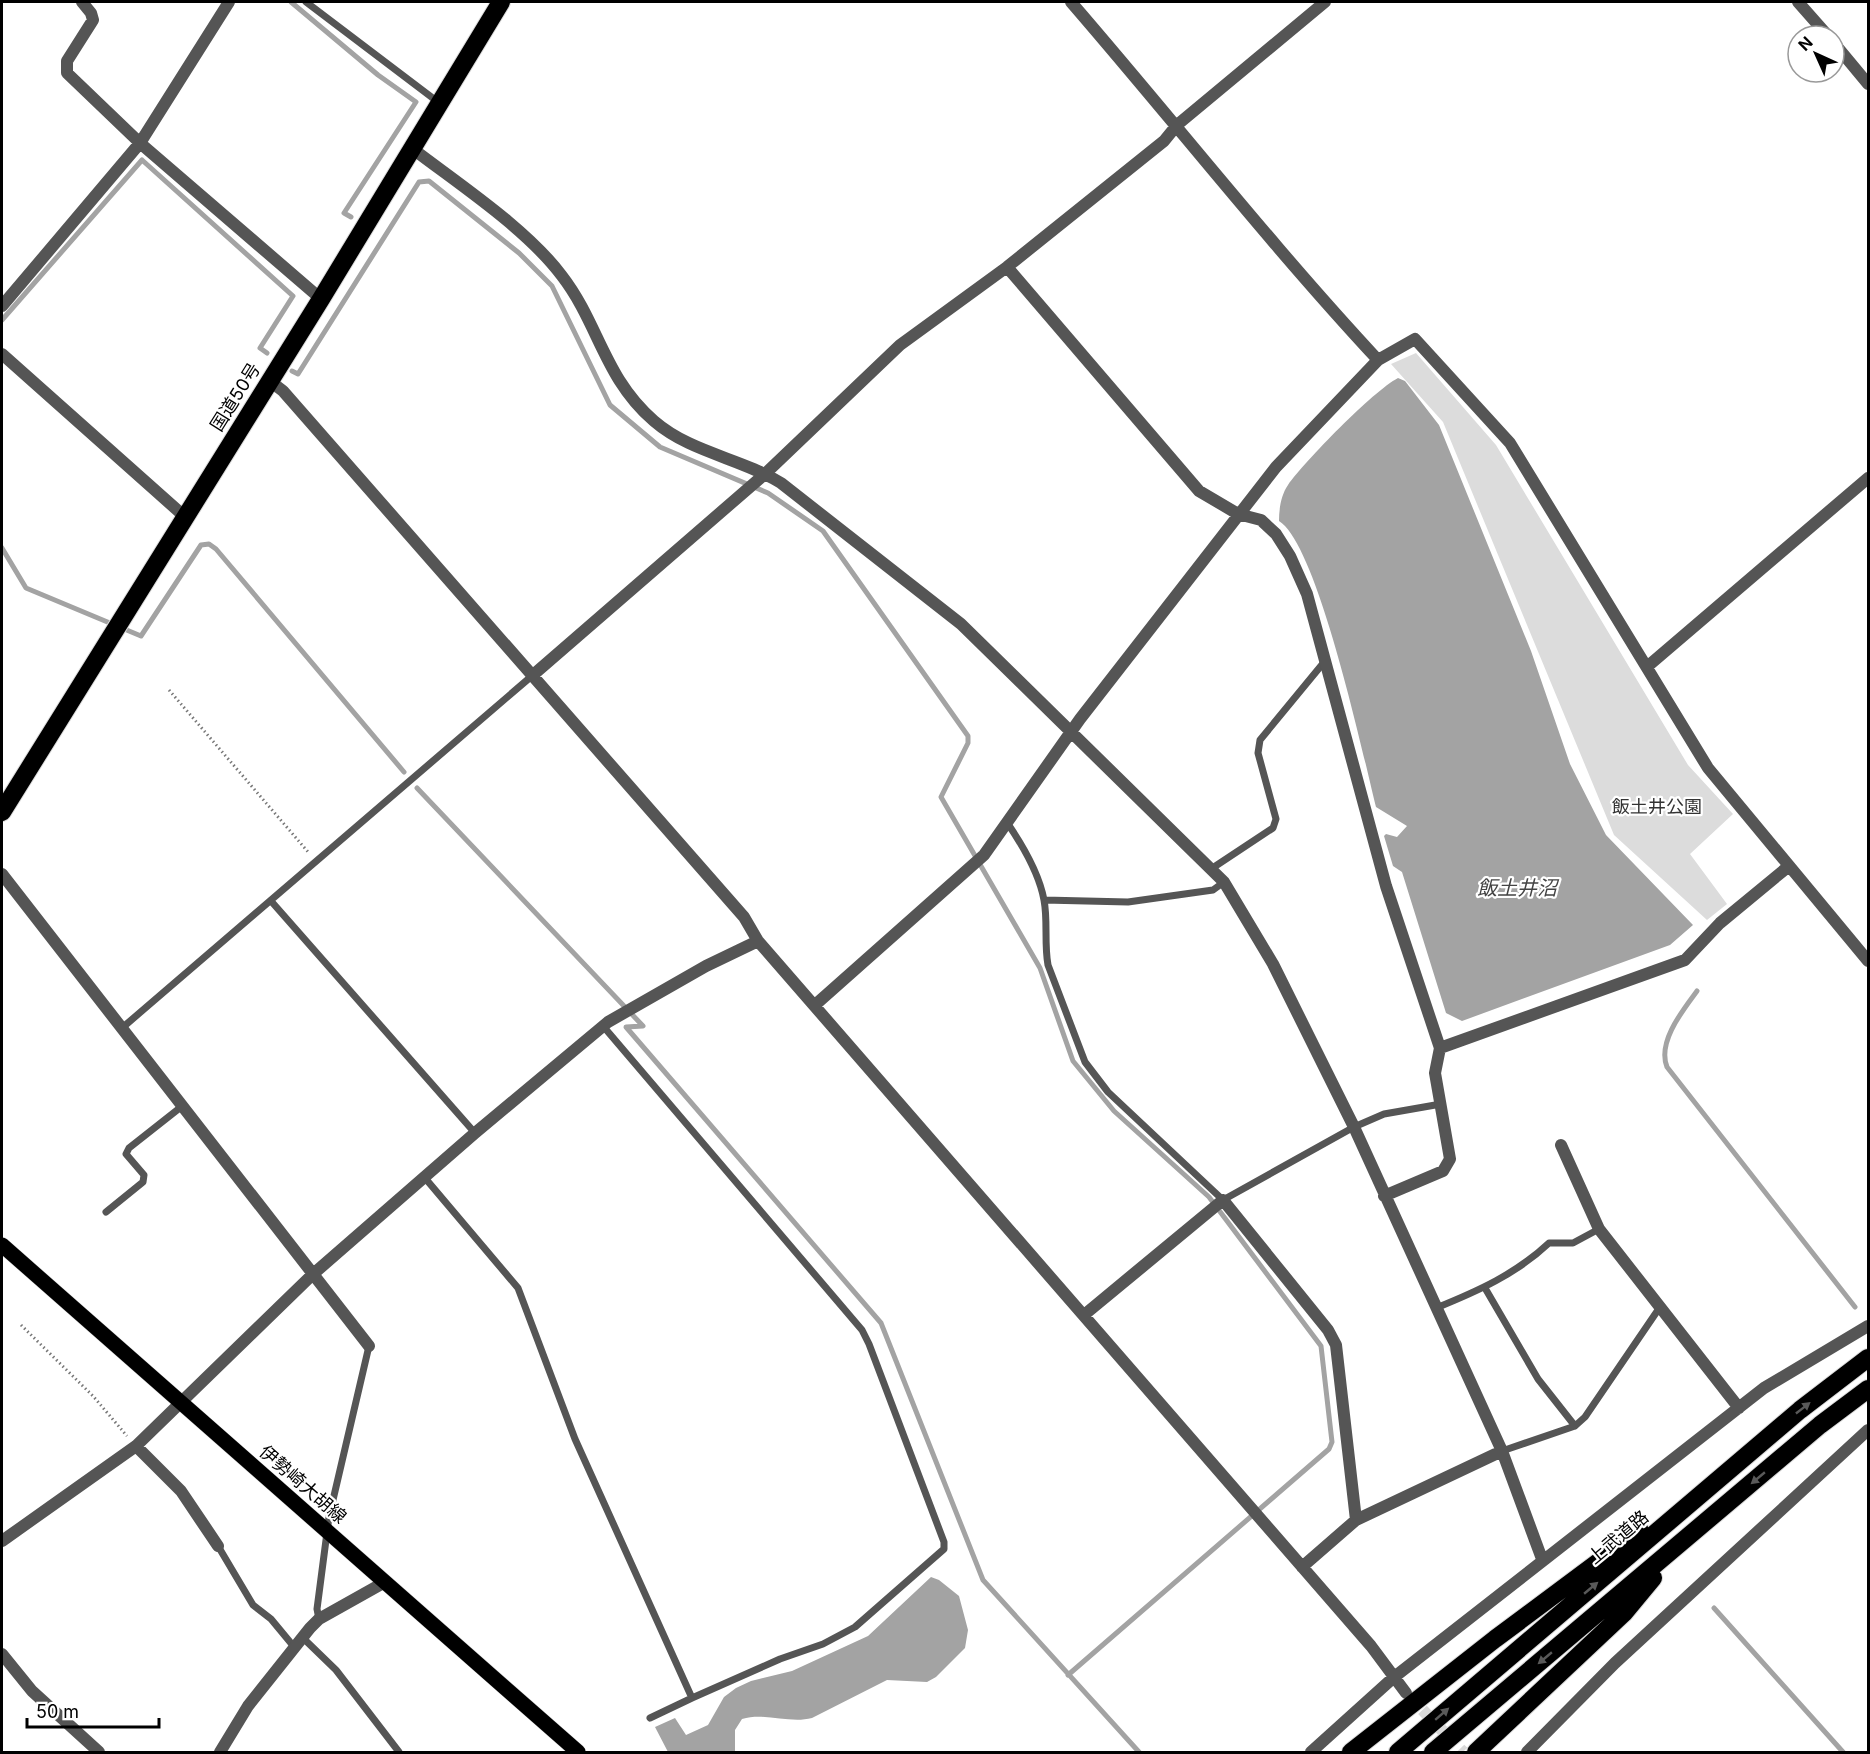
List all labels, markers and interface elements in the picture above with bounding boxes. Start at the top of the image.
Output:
north arrow [1786,24,1846,84]
text: N [1794,32,1817,55]
street label: 国道50号 [206,359,264,435]
park label: 飯土井公園 [1612,796,1702,817]
water label: 飯土井沼 [1477,876,1560,900]
one-way arrow [1796,1402,1811,1414]
street label: 伊勢崎大胡線 [255,1441,351,1527]
one-way arrow [1751,1471,1766,1484]
street label: 上武道路 [1584,1506,1652,1568]
one-way arrow [1583,1582,1598,1595]
one-way arrow [1537,1652,1553,1665]
scale bar [27,1691,159,1729]
text: 50 m [36,1701,79,1722]
one-way arrow [1434,1708,1449,1721]

